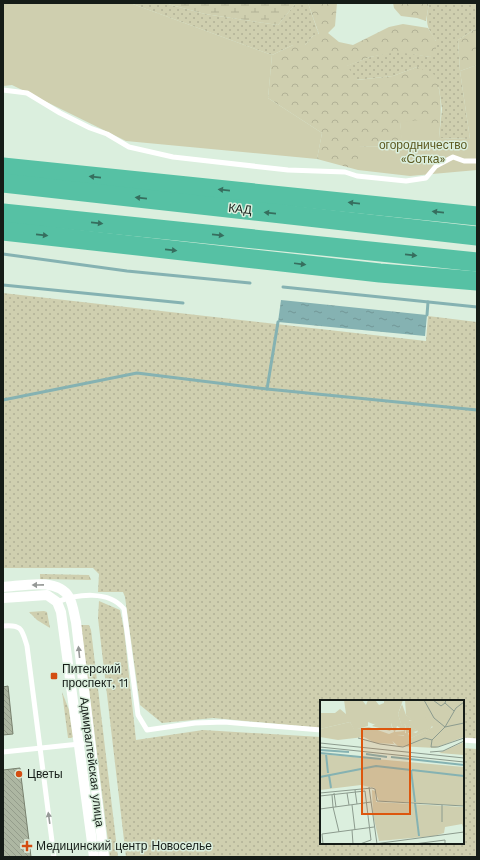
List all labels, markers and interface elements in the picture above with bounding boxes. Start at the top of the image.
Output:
park label: огородничество «Сотка» [379,138,467,166]
one-way arrow [89,173,101,180]
one-way arrow [218,187,230,193]
one-way arrow [135,195,147,202]
one-way arrow [348,200,360,206]
street label: КАД [228,201,252,217]
one-way arrow [432,208,444,215]
one-way arrow [264,210,276,216]
one-way arrow [91,220,104,226]
one-way arrow [36,232,48,238]
one-way arrow [212,232,224,239]
one-way arrow [165,246,177,253]
one-way arrow [405,252,417,258]
one-way arrow [294,261,306,267]
one-way arrow [31,582,44,588]
one-way arrow [76,646,82,658]
place label: Питерский проспект, 11 [62,662,128,690]
marker: Питерский проспект, 11 [49,671,59,681]
street label: Адмиралтейская улица [77,696,107,828]
inset map [320,700,464,844]
place label: Цветы [27,767,63,781]
marker: Цветы [14,769,24,779]
one-way arrow [46,812,52,824]
place label: Медицинский центр Новоселье [36,839,212,853]
marker: Медицинский центр Новоселье [21,840,33,852]

